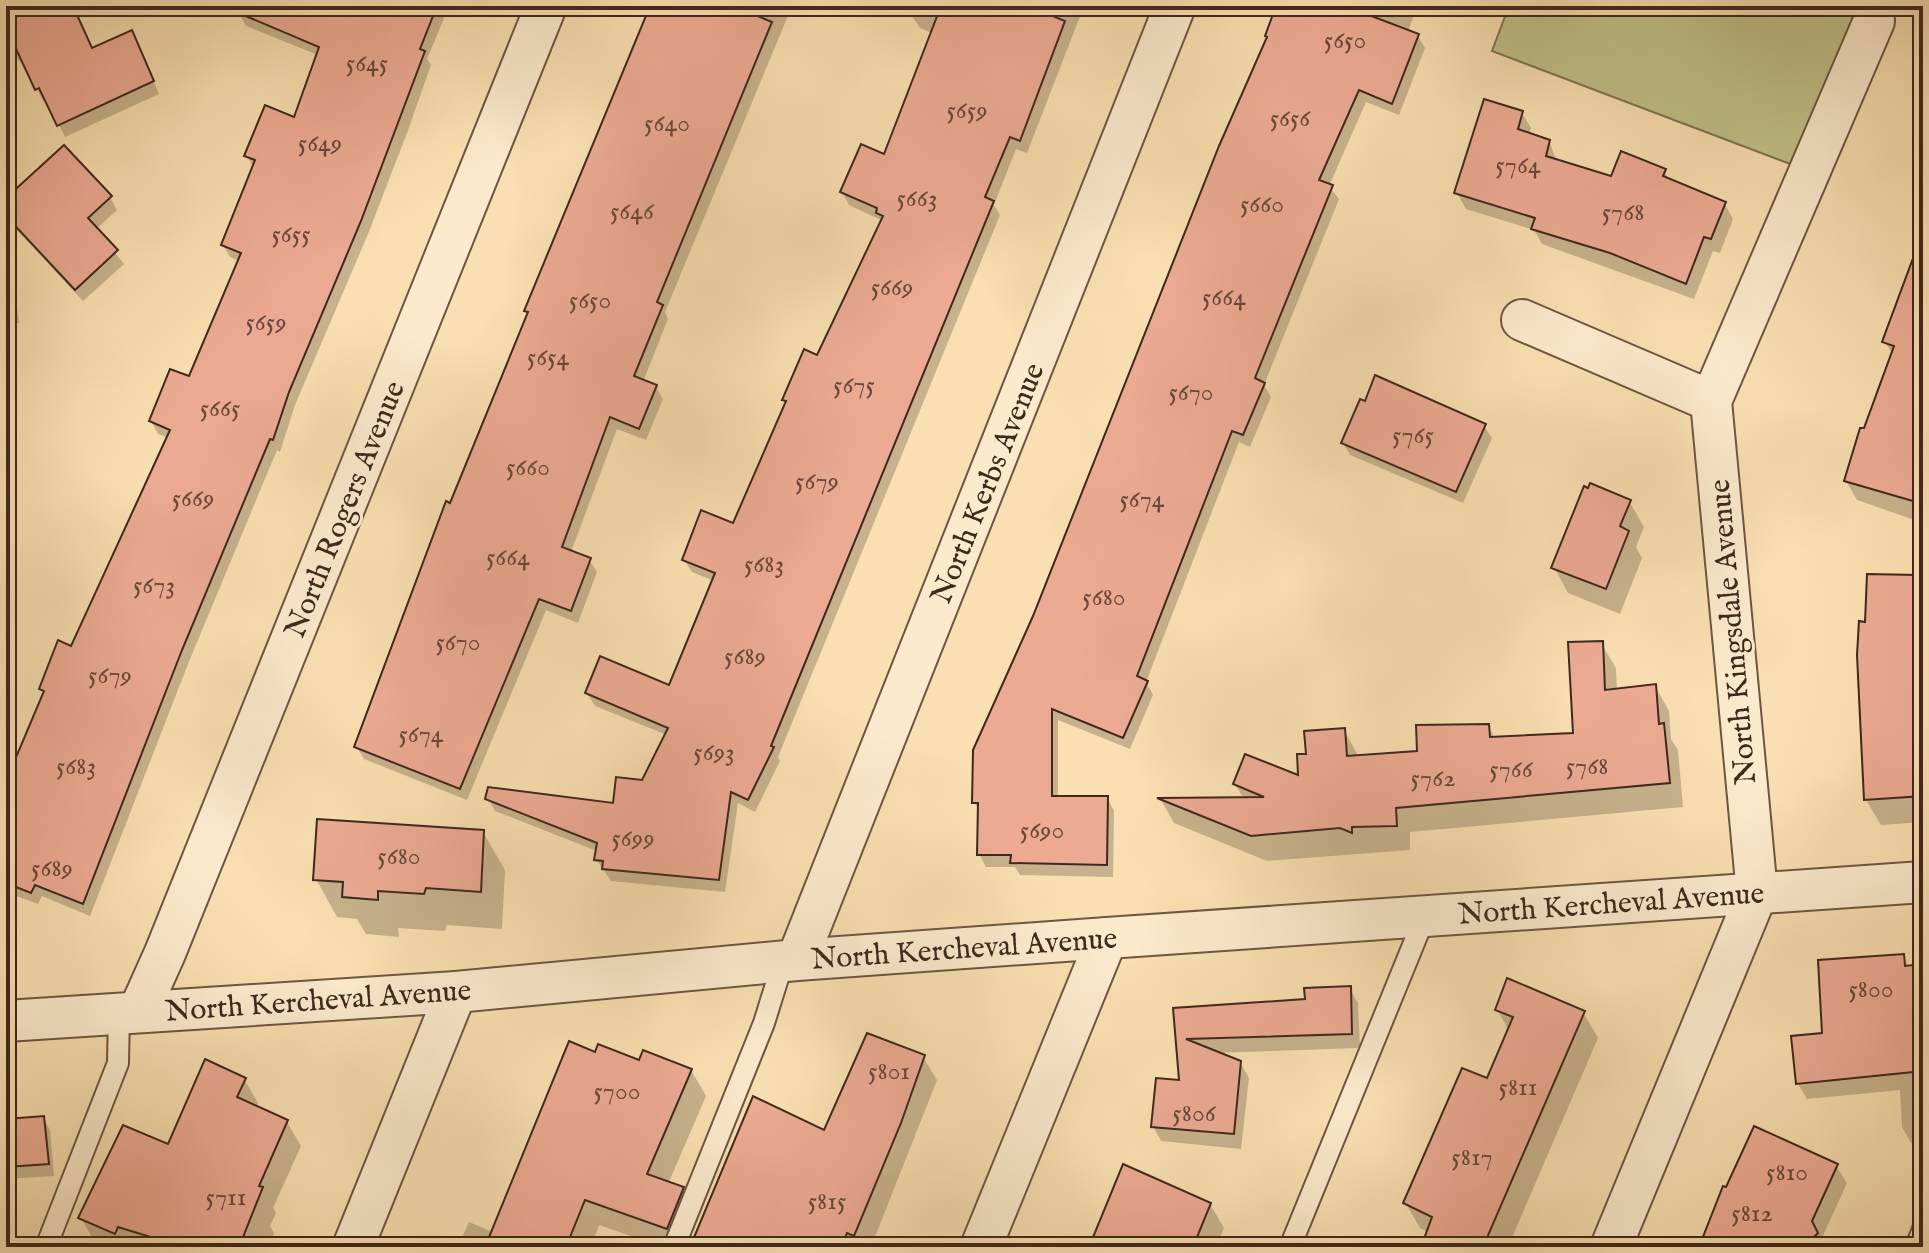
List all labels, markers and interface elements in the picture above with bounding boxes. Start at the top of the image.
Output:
house number: 5650 [1324,24,1366,57]
house number: 5645 [346,47,388,80]
house number: 5659 [946,94,988,127]
house number: 5656 [1270,102,1311,135]
house number: 5640 [644,107,690,140]
house number: 5649 [298,127,342,160]
house number: 5764 [1495,149,1541,182]
house number: 5663 [897,182,938,215]
house number: 5660 [1240,188,1284,221]
house number: 5646 [610,195,655,228]
house number: 5768 [1602,196,1644,229]
house number: 5655 [271,218,311,251]
house number: 5669 [871,271,913,304]
house number: 5664 [1202,281,1246,314]
house number: 5650 [569,284,611,317]
house number: 5659 [245,306,287,339]
house number: 5654 [527,341,569,374]
street label: North Kerbs Avenue [923,358,1054,610]
house number: 5675 [833,369,875,402]
street label: North Rogers Avenue [277,376,415,644]
house number: 5670 [1168,376,1214,409]
house number: 5665 [200,392,240,425]
house number: 5765 [1392,419,1434,452]
house number: 5660 [506,451,550,484]
house number: 5679 [795,465,839,498]
street label: North Kingsdale Avenue [1702,477,1766,786]
house number: 5669 [172,482,214,515]
house number: 5674 [1119,483,1165,516]
house number: 5664 [486,541,530,574]
house number: 5683 [744,548,784,581]
house number: 5673 [133,569,175,602]
house number: 5680 [1082,581,1126,614]
house number: 5670 [435,626,481,659]
house number: 5689 [724,640,766,673]
house number: 5679 [88,659,132,692]
house number: 5674 [398,718,444,751]
house number: 5693 [693,736,735,769]
house number: 5683 [56,750,96,783]
house number: 5768 [1566,750,1608,783]
house number: 5766 [1489,753,1534,786]
house number: 5762 [1411,762,1455,795]
house number: 5690 [1020,814,1064,847]
house number: 5699 [611,822,655,855]
house number: 5680 [377,840,421,873]
house number: 5689 [31,852,73,885]
street label: North Kercheval Avenue [1457,875,1765,935]
street label: North Kercheval Avenue [810,920,1118,980]
street label: North Kercheval Avenue [164,972,472,1032]
house number: 5800 [1848,973,1894,1006]
house number: 5801 [868,1055,910,1088]
house number: 5811 [1499,1071,1538,1104]
house number: 5700 [593,1075,641,1108]
house number: 5806 [1172,1097,1217,1130]
house number: 5817 [1451,1141,1493,1174]
house number: 5810 [1766,1156,1808,1189]
house number: 5711 [206,1181,246,1214]
house number: 5815 [808,1185,846,1218]
house number: 5812 [1731,1197,1773,1230]

